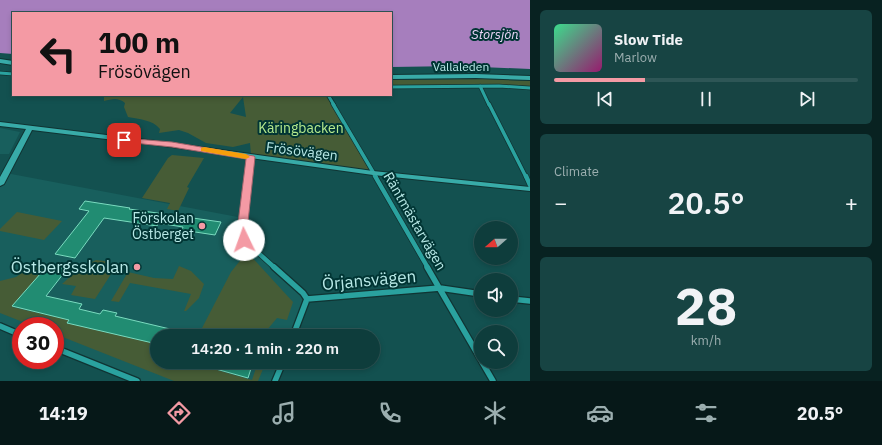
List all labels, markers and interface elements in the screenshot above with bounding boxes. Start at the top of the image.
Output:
text: 100 m [98,24,180,61]
water label: Storsjön [471,26,519,43]
icon: left [32,28,84,80]
text: Slow Tide [614,30,683,49]
text: Marlow [614,49,657,66]
street label: Vallaleden [433,59,489,74]
text: Frösövägen [98,60,191,83]
icon: previous [594,88,616,110]
icon: pause [695,88,717,110]
icon: next [796,88,818,110]
park label: Käringbacken [258,119,344,137]
pin [107,123,141,157]
icon: arrive [113,129,135,151]
street label: Frösövägen [265,138,339,164]
text: Climate [554,163,599,180]
street label: Räntmästarvägen [380,169,450,273]
text: 20.5° [667,183,745,222]
text: − [554,188,567,217]
text: + [845,188,858,217]
place label: Förskolan Östberget [132,209,194,243]
position arrow [223,219,265,261]
marker: Förskolan Östberget [197,221,207,231]
north arrow [474,221,518,265]
map controls [474,221,518,369]
place label: Östbergsskolan [11,256,129,278]
marker: Östbergsskolan [132,262,142,272]
street label: Örjansvägen [321,265,417,295]
text: 28 [675,272,737,339]
button: sound [474,273,518,317]
speed limit sign: 30 [12,317,64,369]
button: search [474,325,518,369]
text: km/h [691,332,721,349]
text: 14:20 · 1 min · 220 m [191,339,339,358]
icon: directions [165,399,193,427]
icon: music [270,399,298,427]
icon: phone [376,399,404,427]
icon: climate [481,399,509,427]
icon: car [586,399,614,427]
icon: filters [692,399,720,427]
text: 14:19 [39,402,88,425]
text: 20.5° [797,402,843,425]

